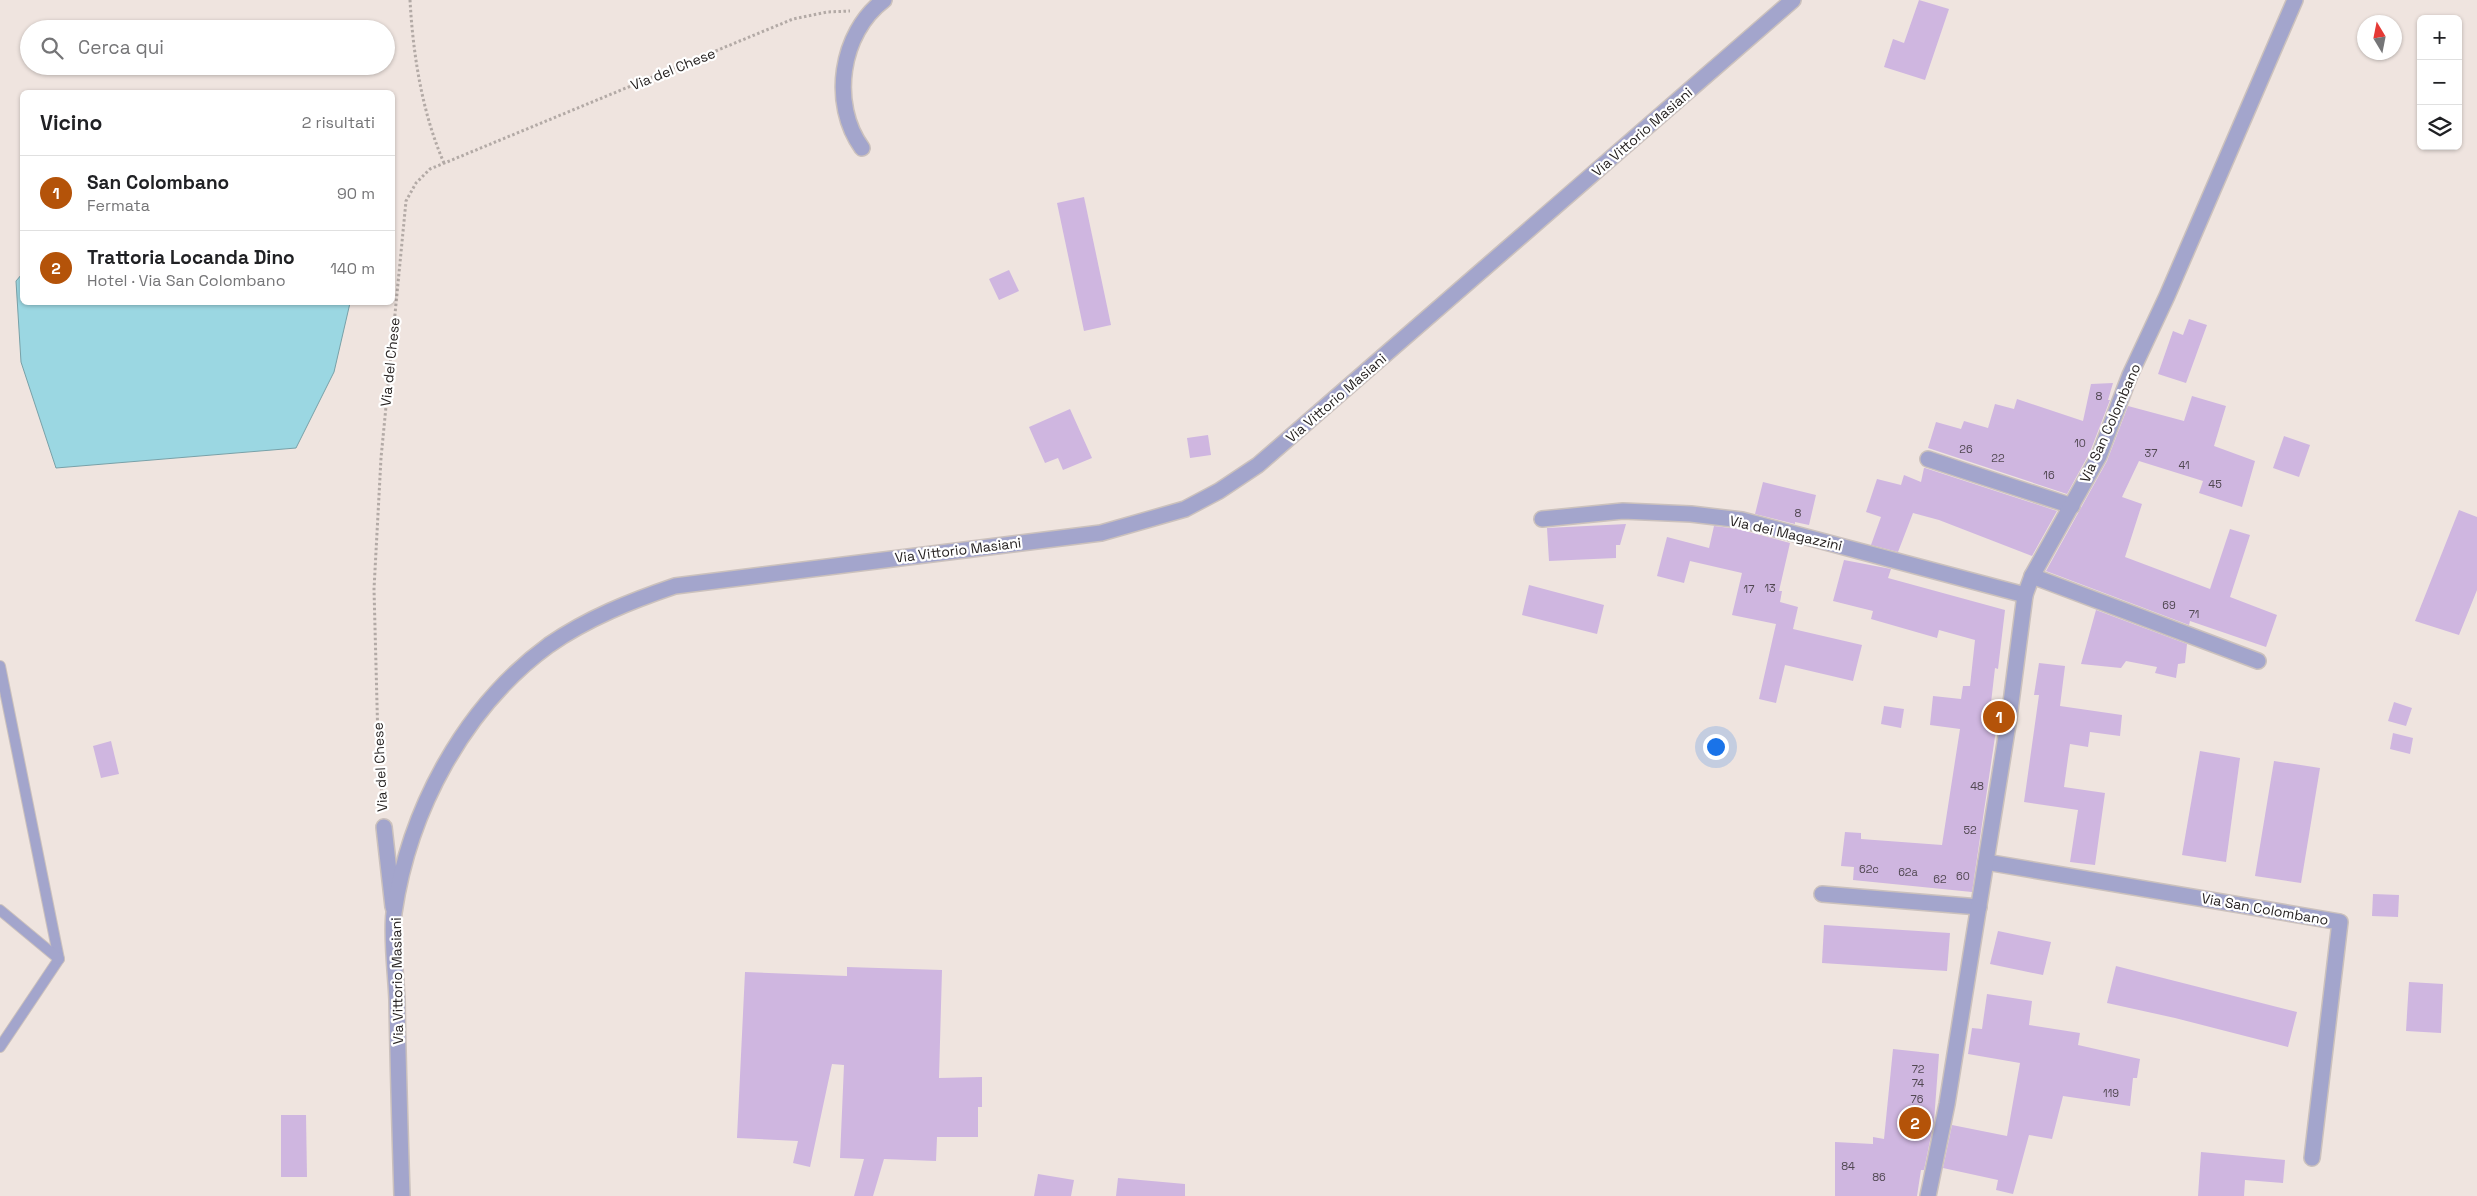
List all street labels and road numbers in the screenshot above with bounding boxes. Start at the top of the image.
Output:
street label: Via del Chese [628,44,718,94]
street label: Via Vittorio Masiani [1588,83,1696,181]
street label: Via del Chese [376,317,404,407]
street label: Via Vittorio Masiani [1282,349,1390,447]
street label: Via San Colombano [2076,361,2144,485]
street label: Via dei Magazzini [1728,511,1844,555]
street label: Via Vittorio Masiani [894,533,1022,567]
street label: Via del Chese [369,722,391,812]
street label: Via San Colombano [2200,889,2330,929]
street label: Via Vittorio Masiani [387,917,407,1045]

